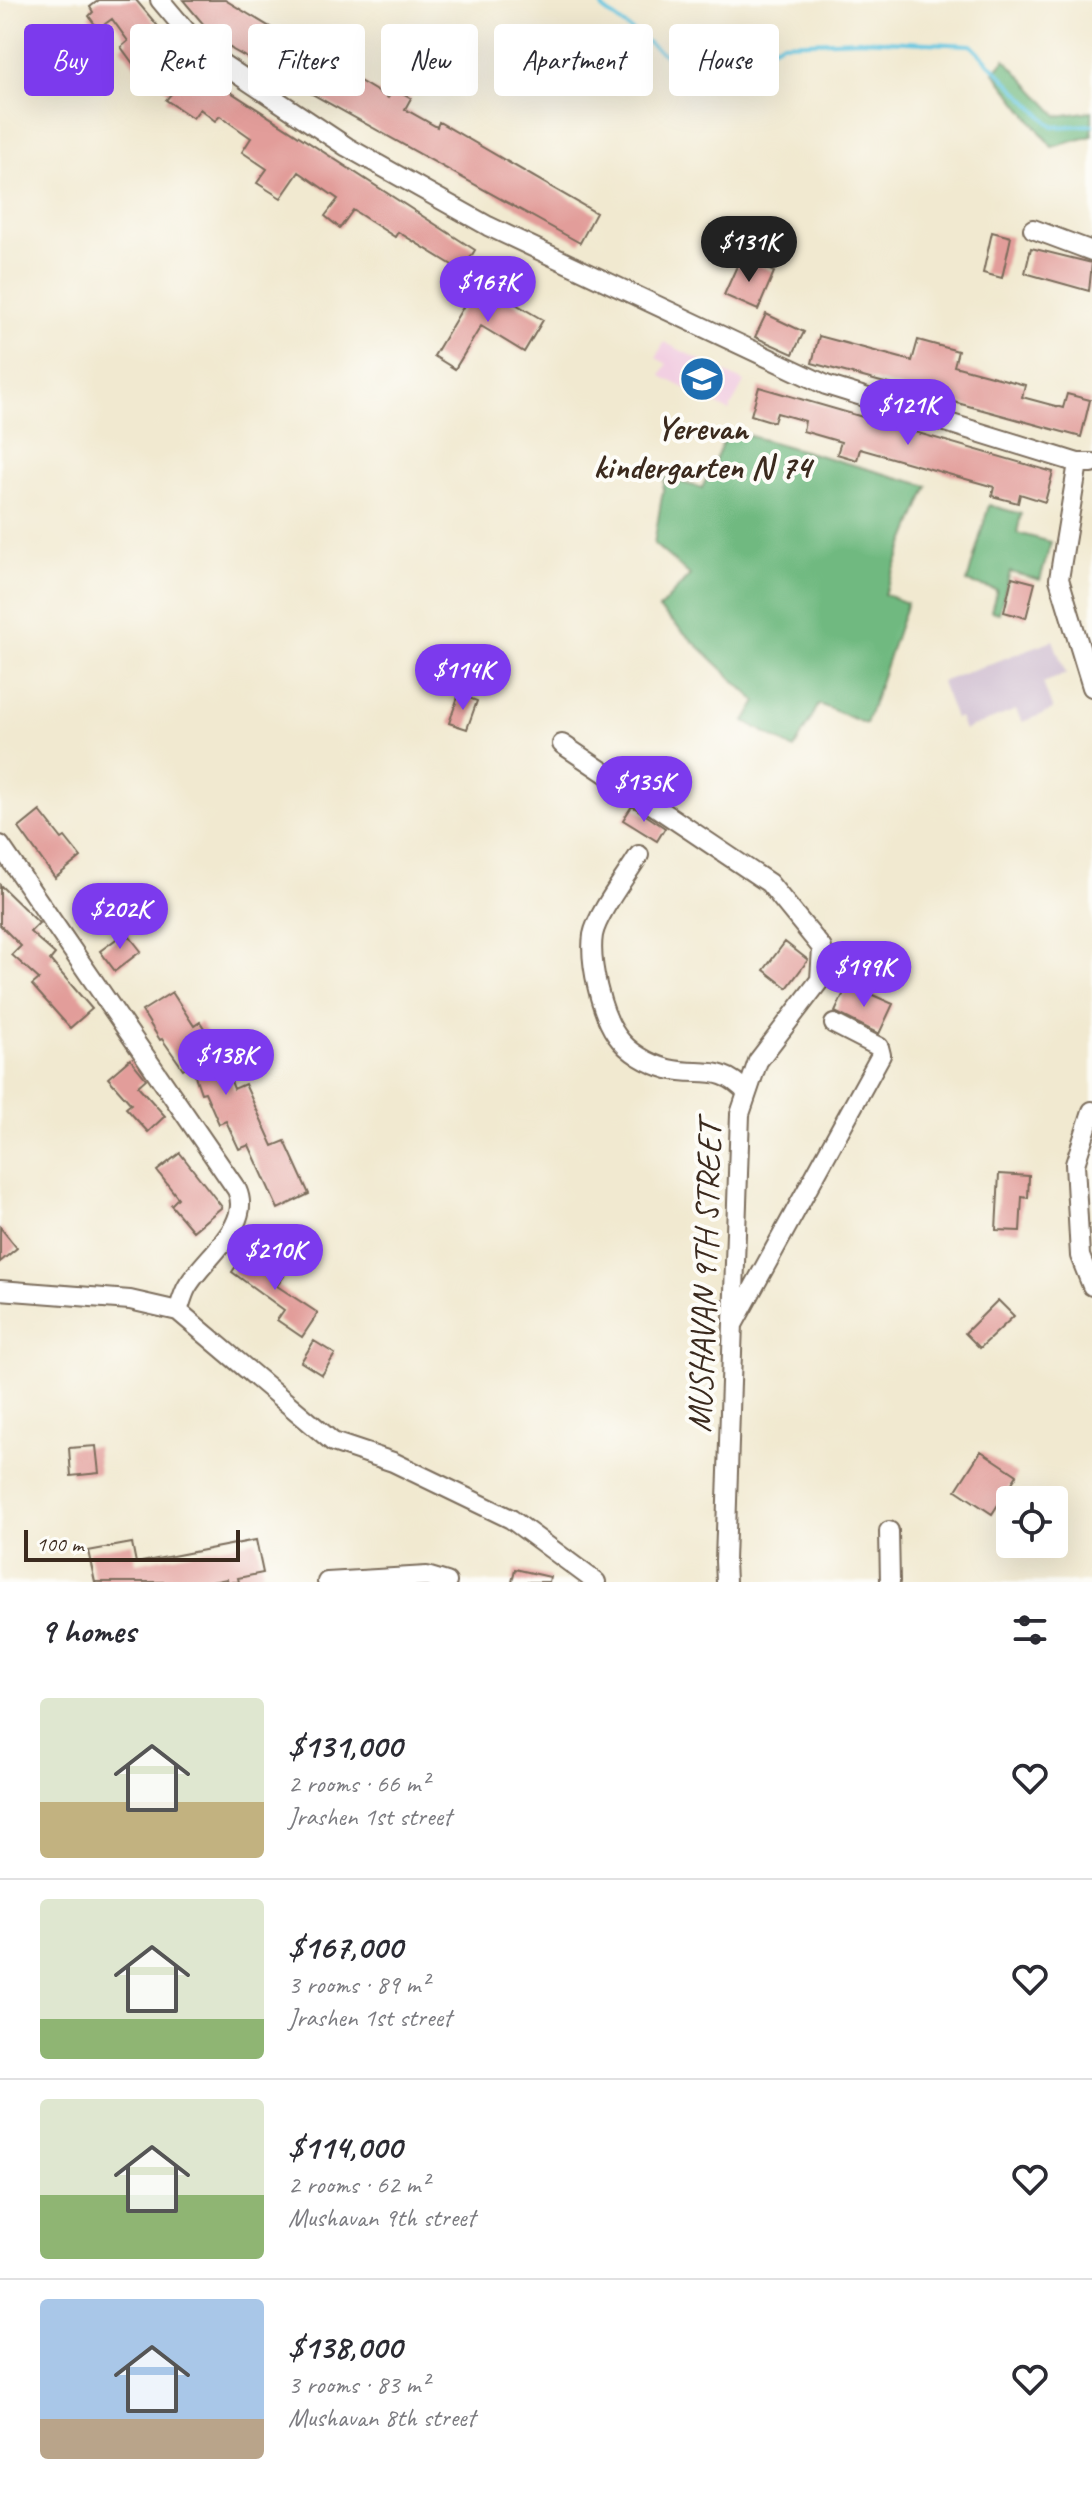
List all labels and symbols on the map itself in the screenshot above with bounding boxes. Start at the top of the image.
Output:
pin: $131K [693,216,805,284]
pin: $167K [432,256,544,324]
school or university icon: Yerevan kindergarten N 74 [678,355,726,403]
pin: $121K [852,379,964,447]
place label: Yerevan kindergarten N 74 [593,406,815,488]
pin: $114K [407,644,519,712]
pin: $135K [588,756,700,824]
pin: $202K [64,883,176,951]
pin: $199K [808,941,920,1009]
pin: $138K [170,1029,282,1097]
street label: MUSHAVAN 9TH STREET [677,1112,731,1433]
pin: $210K [219,1224,331,1292]
scale bar [24,1526,240,1562]

